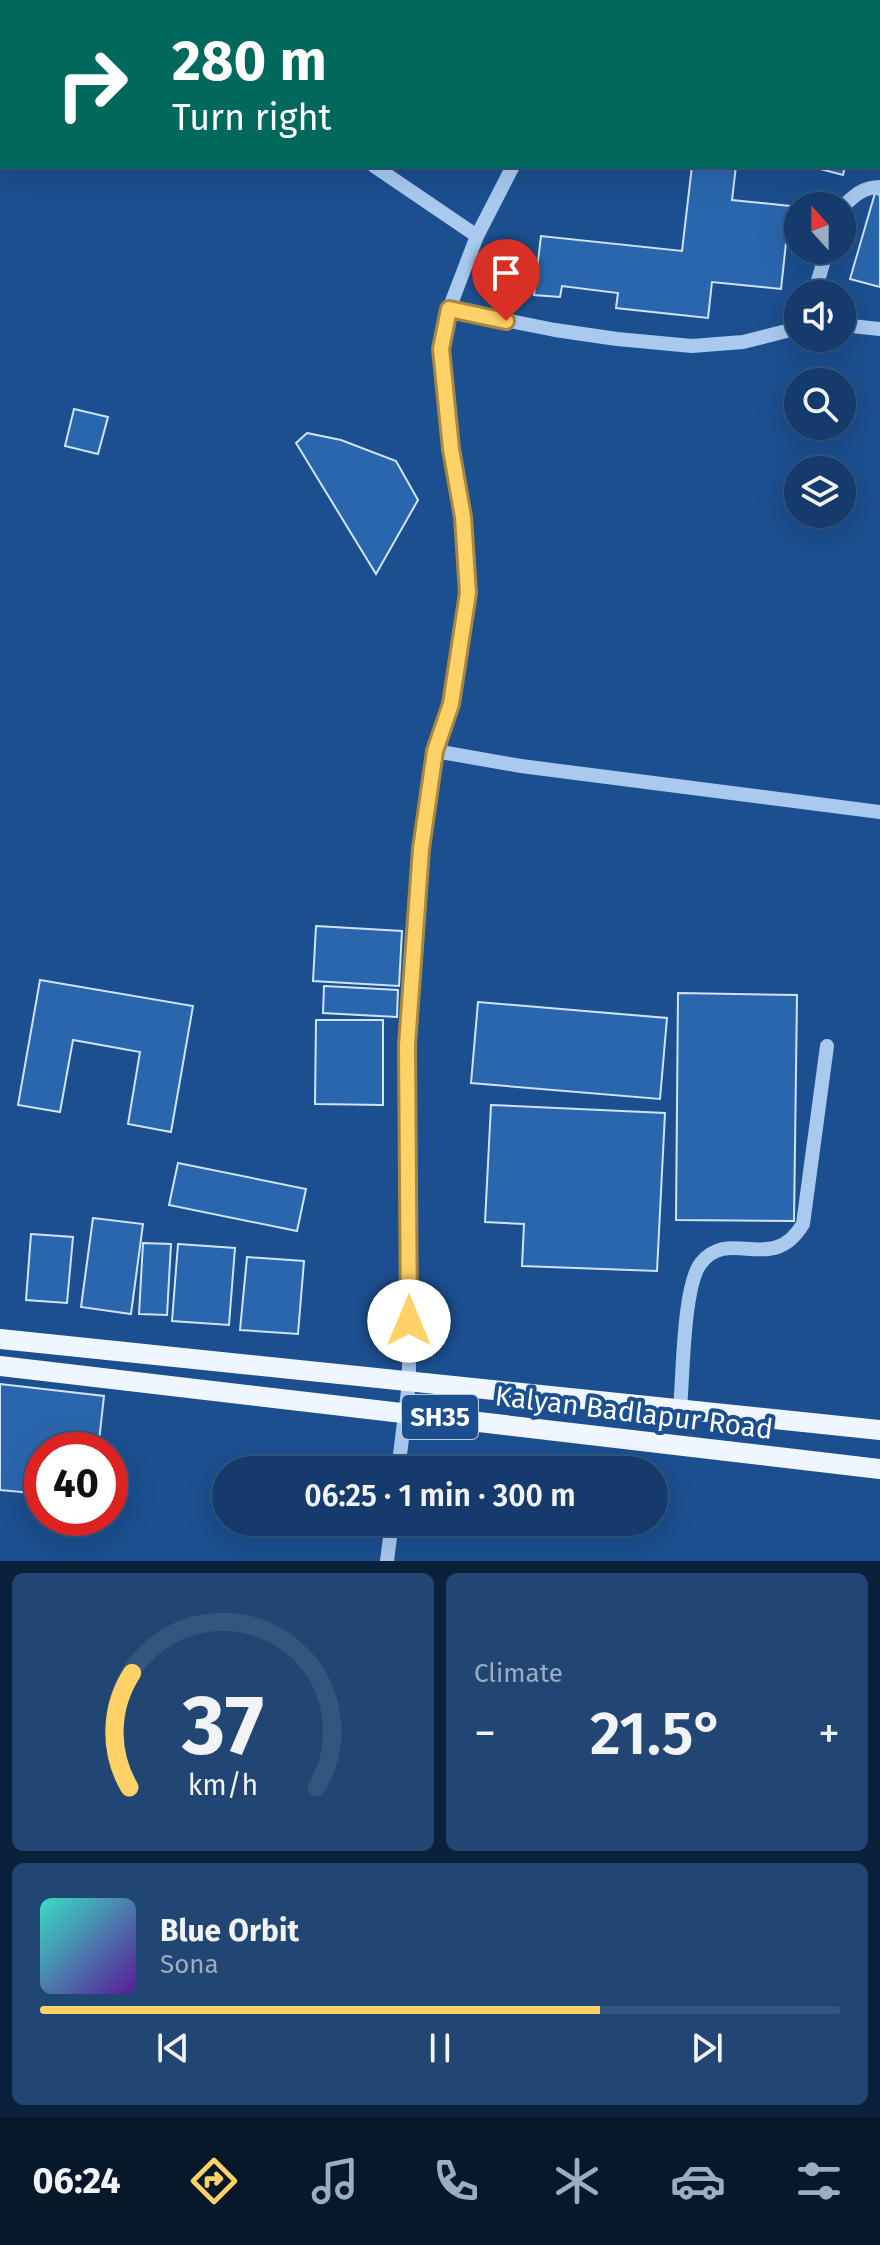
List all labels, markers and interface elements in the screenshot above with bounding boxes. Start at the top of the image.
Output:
text: 280 m [172,28,327,95]
icon: right [40,32,144,136]
text: Turn right [172,96,332,140]
north arrow [784,192,856,264]
map controls [784,192,856,528]
pin [472,239,540,321]
icon: arrive [484,251,528,295]
button: sound [784,280,856,352]
button: search [784,368,856,440]
button: layers [784,456,856,528]
position arrow [367,1279,451,1363]
street label: Kalyan Badlapur Road [493,1379,775,1446]
road number: SH35 [402,1395,478,1439]
speed limit sign: 40 [24,1432,128,1536]
text: 06:25 · 1 min · 300 m [304,1478,576,1514]
text: Climate [474,1658,563,1689]
text: 37 [181,1676,264,1776]
text: 21.5° [590,1698,724,1770]
text: − [474,1707,496,1760]
text: + [818,1707,840,1760]
text: km/h [188,1768,258,1803]
text: Blue Orbit [160,1913,299,1949]
text: Sona [160,1949,219,1980]
icon: previous [151,2026,195,2070]
icon: pause [418,2026,462,2070]
icon: next [685,2026,729,2070]
icon: directions [186,2153,242,2209]
icon: music [307,2153,363,2209]
icon: phone [428,2153,484,2209]
icon: climate [549,2153,605,2209]
icon: car [670,2153,726,2209]
icon: filters [791,2153,847,2209]
text: 06:24 [33,2159,120,2203]

